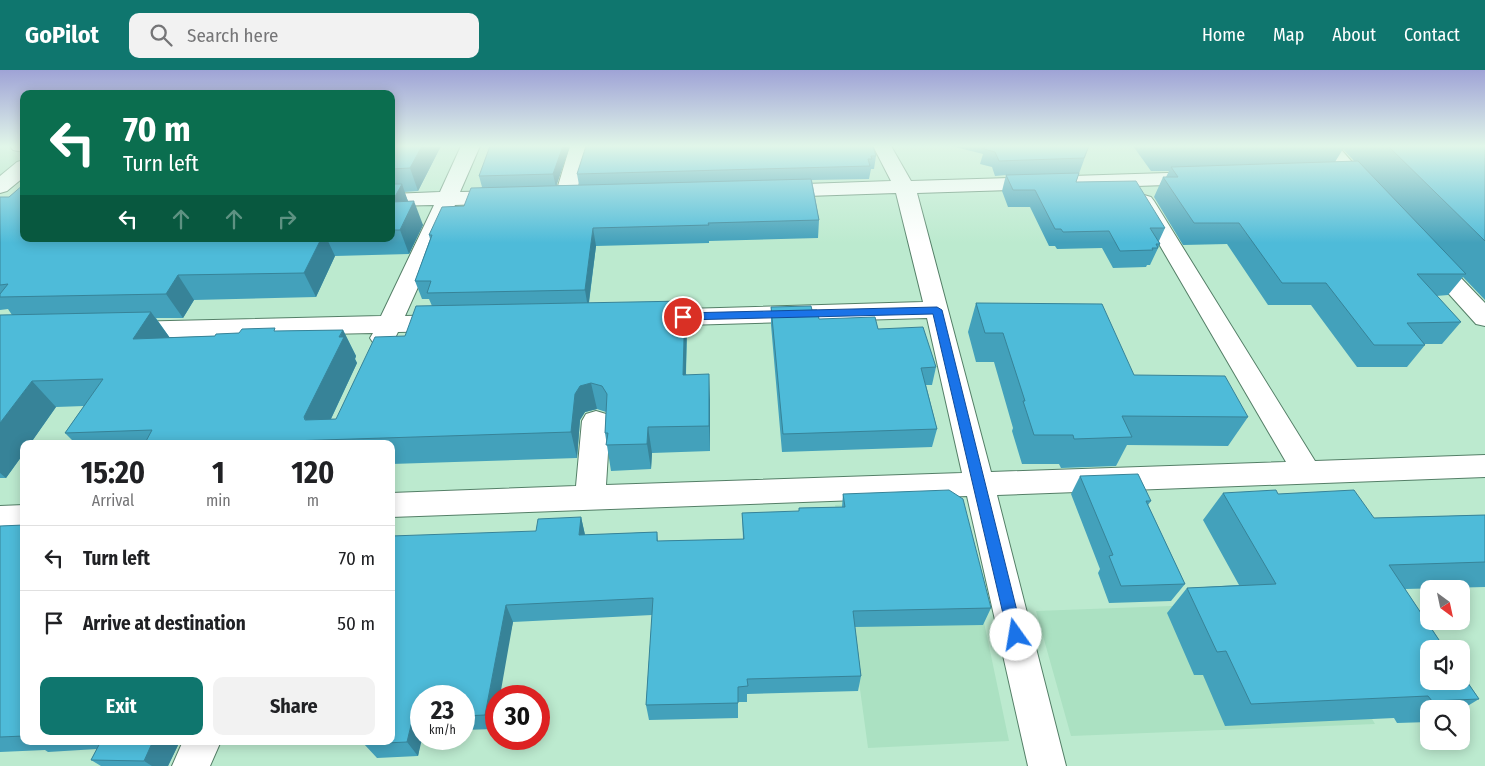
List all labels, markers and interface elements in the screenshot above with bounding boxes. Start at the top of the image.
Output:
search box [129,13,479,58]
text: GoPilot [25,21,99,49]
icon: search [147,21,175,49]
text: Search here [187,24,279,47]
text: Home [1202,24,1245,46]
text: Map [1273,24,1304,46]
text: About [1332,24,1376,46]
text: Contact [1404,24,1460,46]
text: 70 m [123,108,191,150]
icon: left [40,110,105,175]
text: Turn left [123,150,199,177]
icon: left [114,205,142,233]
icon: ahead [167,205,195,233]
icon: ahead [220,205,248,233]
icon: right [273,205,301,233]
pin [662,296,704,338]
icon: arrive [669,303,697,331]
text: 15:20 [81,455,145,491]
text: 1 [212,455,225,491]
text: 120 [291,455,334,491]
text: Arrival [92,491,134,510]
text: min [206,491,231,510]
text: m [307,491,319,510]
icon: left [40,544,68,572]
text: Turn left [83,547,150,570]
text: 70 m [339,547,375,570]
north arrow [1420,580,1470,630]
map controls [1420,580,1470,750]
position arrow [989,608,1041,660]
icon: arrive [40,609,68,637]
text: Arrive at destination [83,612,246,635]
text: 50 m [337,612,375,635]
button: sound [1420,640,1470,690]
button: Exit [40,677,203,735]
button: Share [213,677,375,735]
speed limit sign: 30 [485,685,550,750]
text: 23 [431,696,454,726]
button: search [1420,700,1470,750]
text: km/h [429,723,456,737]

